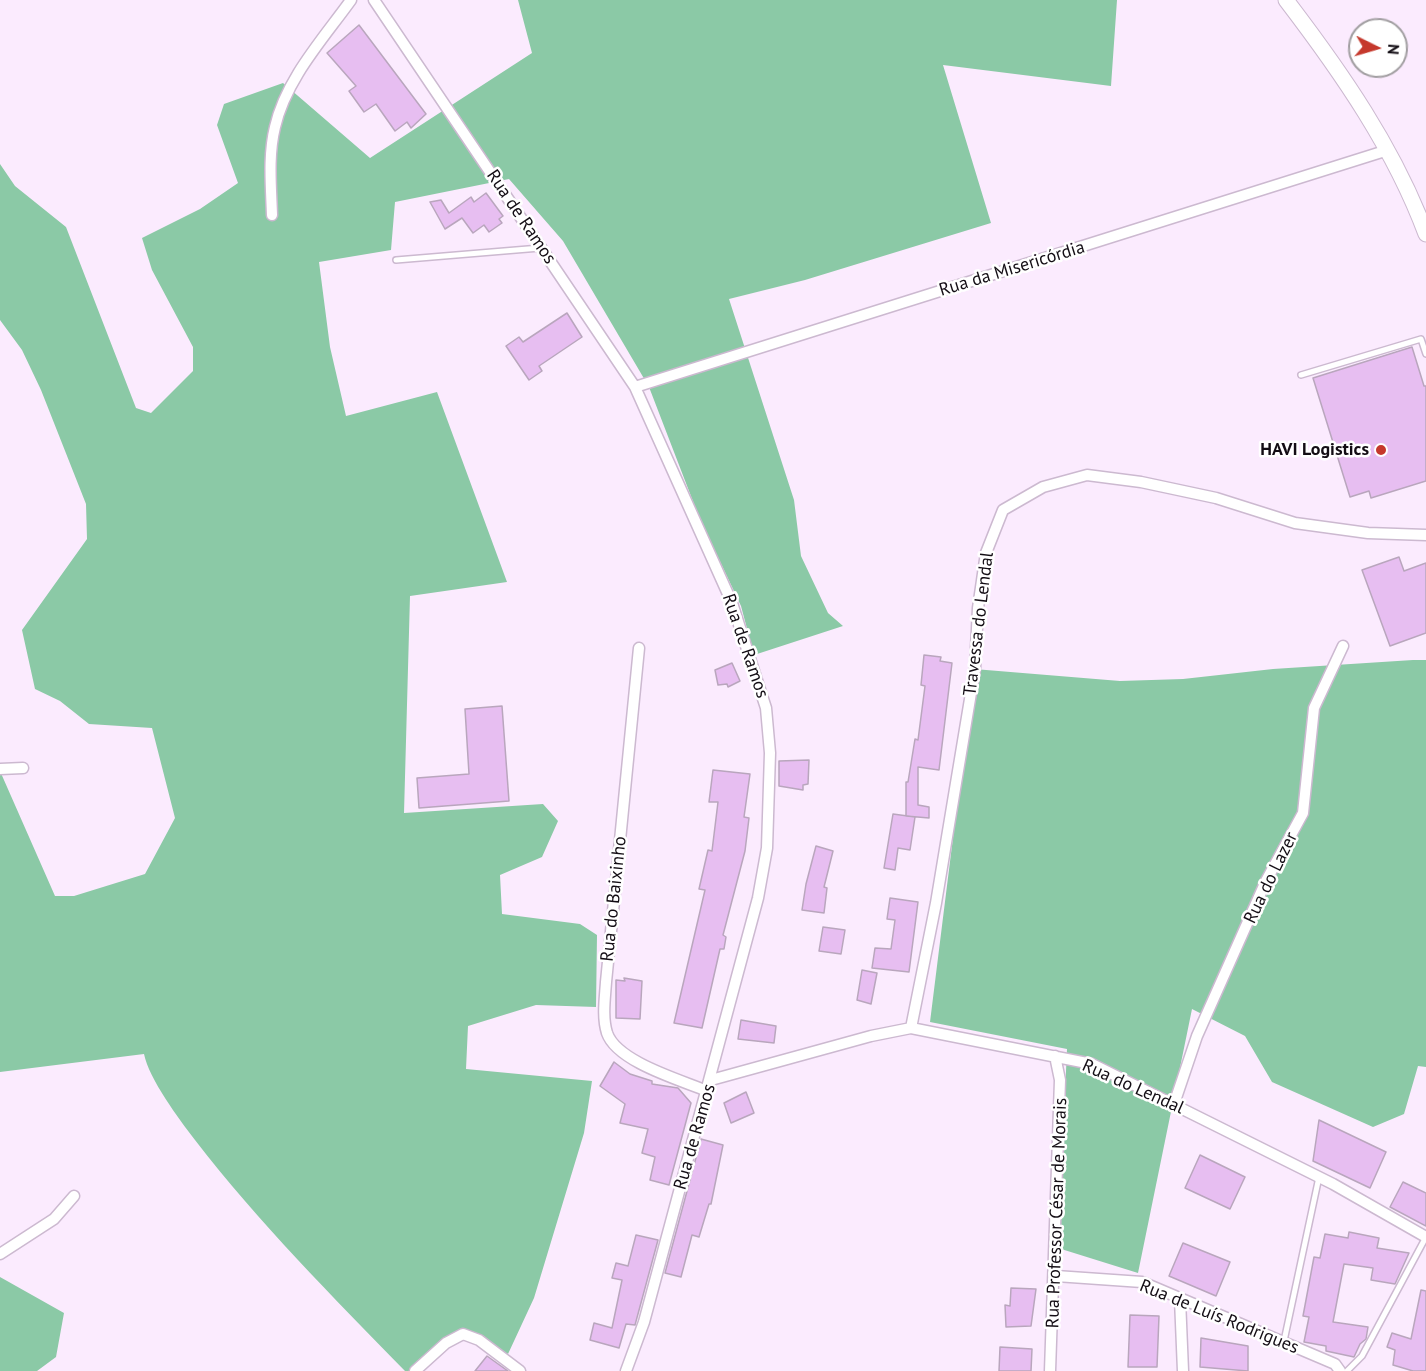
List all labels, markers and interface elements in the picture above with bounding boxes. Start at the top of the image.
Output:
north arrow [1348,18,1408,78]
text: N [1384,43,1404,55]
street label: Rua de Ramos [482,166,560,268]
street label: Rua da Misericórdia [937,237,1087,301]
place label: HAVI Logistics [1260,439,1369,461]
marker: HAVI Logistics [1374,443,1388,457]
street label: Travessa do Lendal [959,551,999,697]
street label: Rua de Ramos [717,591,773,701]
street label: Rua do Lazer [1240,829,1302,927]
street label: Rua do Baixinho [597,835,631,963]
street label: Rua do Lendal [1079,1055,1187,1119]
street label: Rua de Ramos [670,1082,720,1192]
street label: Rua Professor César de Morais [1042,1097,1072,1329]
street label: Rua de Luís Rodrigues [1136,1275,1302,1359]

